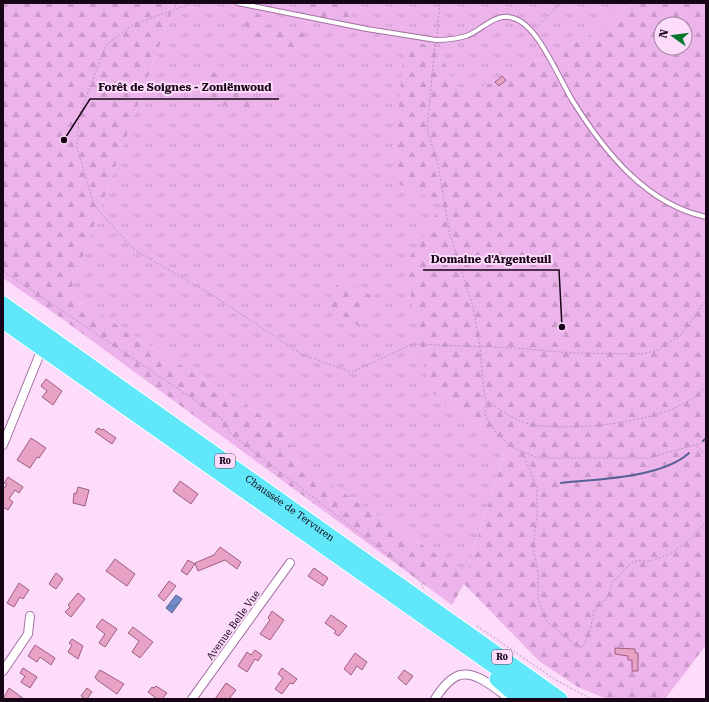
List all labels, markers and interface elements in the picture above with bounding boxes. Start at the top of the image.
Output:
north arrow [653,16,693,56]
text: N [656,28,671,39]
callout: Forêt de Soignes - Zoniënwoud [90,76,279,99]
text: Forêt de Soignes - Zoniënwoud [98,81,272,94]
callout: Domaine d'Argenteuil [423,247,559,270]
text: Domaine d'Argenteuil [431,253,552,266]
road number: R0 [215,454,235,468]
street label: Chaussée de Tervuren [243,472,337,543]
street label: Avenue Belle Vue [204,588,262,662]
road number: R0 [492,650,512,664]

